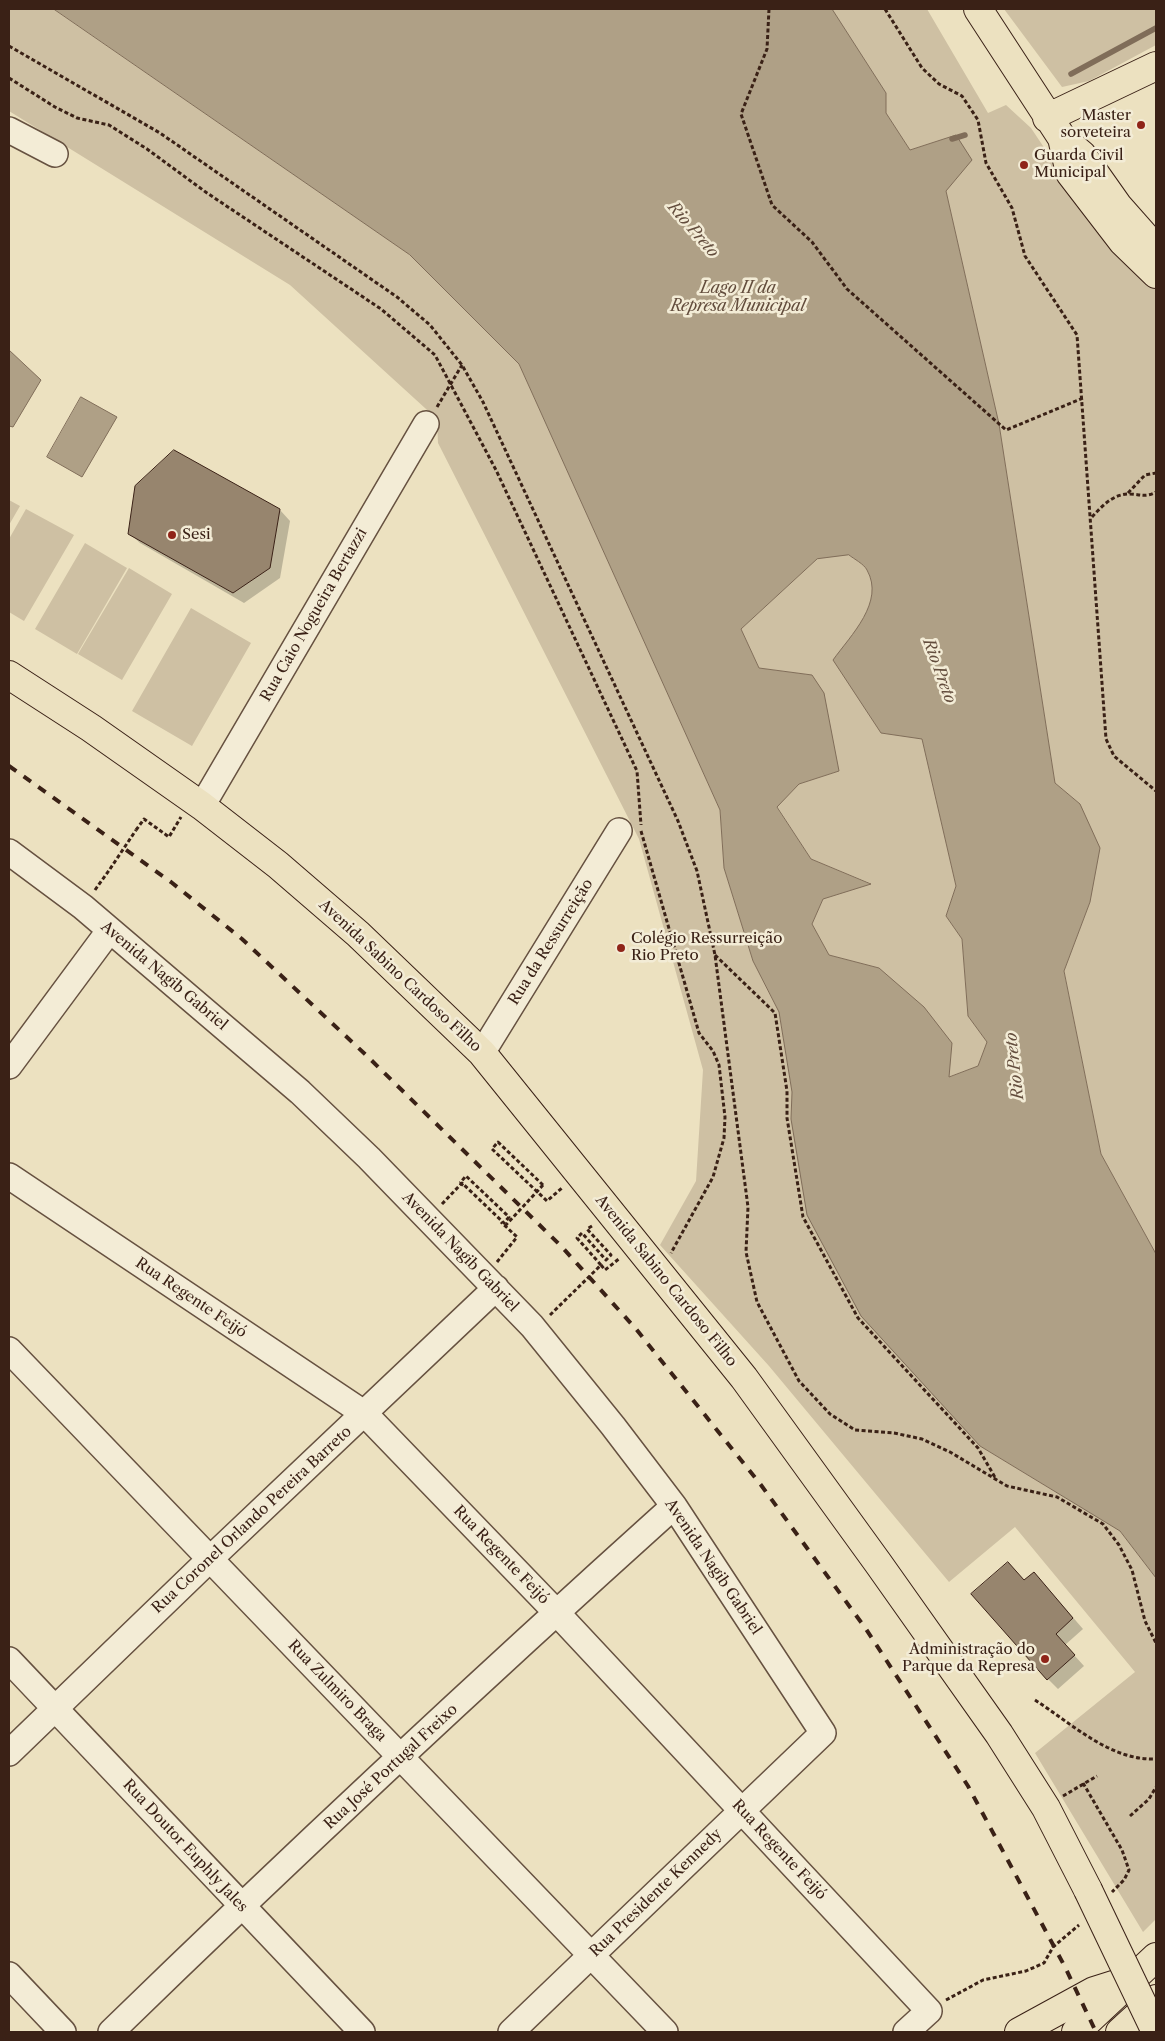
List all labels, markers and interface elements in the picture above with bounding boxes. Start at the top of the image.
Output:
place label: Master sorveteira [1060,107,1131,142]
marker: Master sorveteira [1135,119,1147,131]
place label: Guarda Civil Municipal [1034,147,1124,182]
marker: Guarda Civil Municipal [1018,159,1030,171]
water label: Rio Preto [664,198,722,262]
water label: Lago II da Represa Municipal [670,278,806,316]
street label: Rua Caio Nogueira Bertazzi [257,525,371,705]
place label: Sesi [182,526,210,544]
marker: Sesi [166,529,178,541]
water label: Rio Preto [918,636,960,706]
street label: Rua da Ressurreição [505,876,597,1008]
street label: Avenida Sabino Cardoso Filho [315,896,485,1056]
street label: Avenida Nagib Gabriel [97,918,231,1034]
place label: Colégio Ressurreição Rio Preto [631,930,782,965]
marker: Colégio Ressurreição Rio Preto [615,942,627,954]
water label: Rio Preto [1002,1031,1028,1101]
street label: Avenida Nagib Gabriel [398,1188,522,1316]
street label: Avenida Sabino Cardoso Filho [591,1192,741,1370]
street label: Rua Regente Feijó [132,1254,250,1342]
street label: Rua Coronel Orlando Pereira Barreto [149,1423,355,1617]
street label: Avenida Nagib Gabriel [661,1496,765,1638]
street label: Rua Regente Feijó [449,1502,553,1608]
street label: Rua Zulmiro Braga [284,1637,390,1745]
place label: Administração do Parque da Represa [902,1641,1035,1676]
marker: Administração do Parque da Represa [1039,1653,1051,1665]
street label: Rua José Portugal Freixo [321,1701,461,1833]
street label: Rua Doutor Euphly Jales [119,1776,251,1916]
street label: Rua Regente Feijó [728,1796,830,1904]
street label: Rua Presidente Kennedy [586,1825,726,1961]

